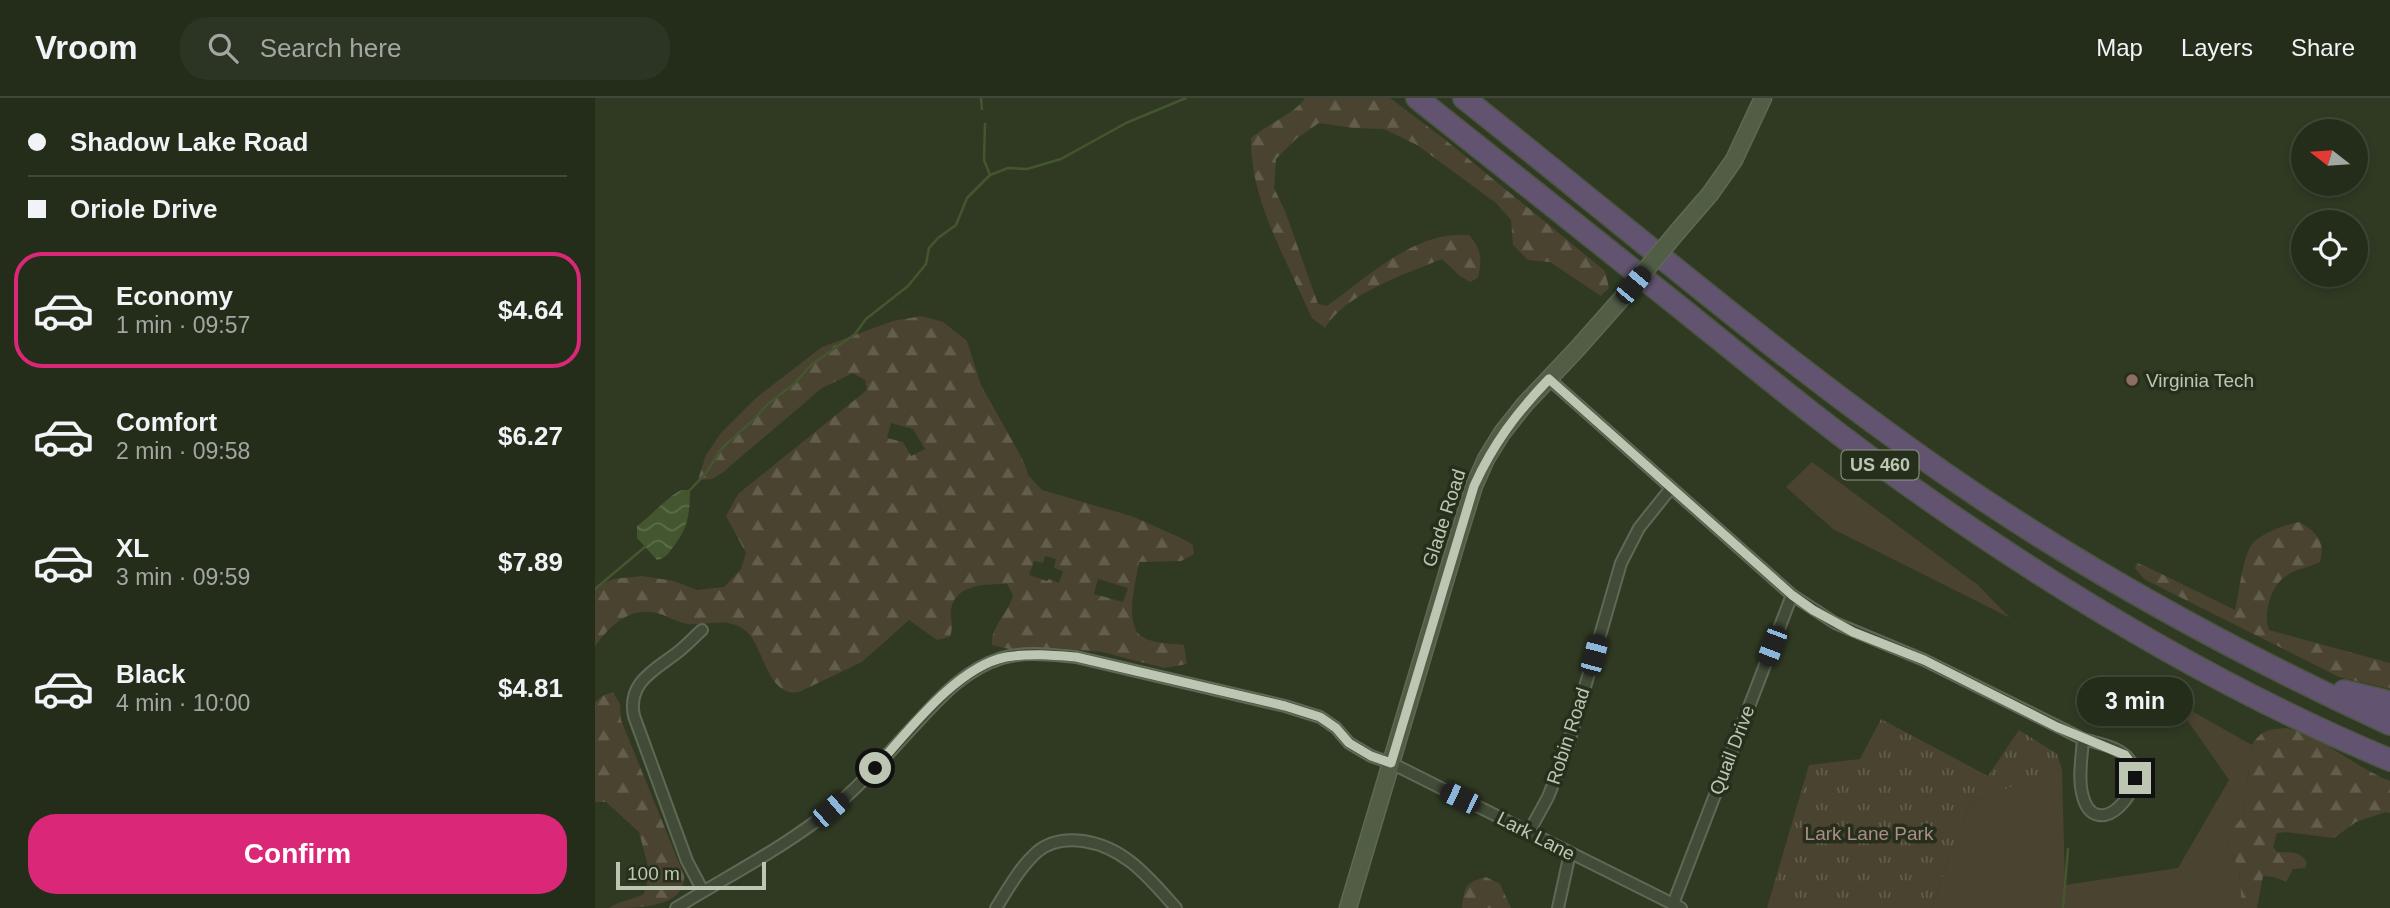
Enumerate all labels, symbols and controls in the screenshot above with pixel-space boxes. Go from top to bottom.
search box [180,17,670,80]
text: Vroom [35,29,138,66]
icon: search [204,29,242,67]
text: Search here [260,33,401,63]
text: Map [2096,34,2143,61]
text: Layers [2181,34,2253,61]
text: Share [2291,34,2355,61]
north arrow [2291,119,2368,196]
map controls [2291,119,2368,287]
text: Shadow Lake Road [70,127,308,157]
text: Oriole Drive [70,194,217,224]
button: locate [2291,210,2368,287]
car [1612,262,1655,308]
icon: car [32,279,95,342]
text: Economy [116,281,233,311]
text: $4.64 [498,295,563,325]
text: 1 min · 09:57 [116,312,250,338]
place label: Virginia Tech [2146,370,2254,391]
marker: Virginia Tech [2124,372,2140,388]
icon: car [32,405,95,468]
text: Comfort [116,407,217,437]
text: $6.27 [498,421,563,451]
text: 2 min · 09:58 [116,438,250,464]
road number: US 460 [1841,450,1919,480]
street label: Glade Road [1418,467,1470,569]
icon: car [32,531,95,594]
text: XL [116,533,149,563]
text: $7.89 [498,547,563,577]
text: 3 min · 09:59 [116,564,250,590]
car [1755,623,1790,669]
car [1579,632,1610,678]
icon: car [32,657,95,720]
text: Black [116,659,185,689]
text: $4.81 [498,673,563,703]
callout: 3 min [2077,676,2193,726]
street label: Robin Road [1543,685,1593,787]
text: 3 min [2105,688,2165,714]
text: 4 min · 10:00 [116,690,250,716]
street label: Quail Drive [1705,702,1759,798]
route start [859,752,891,784]
route end [2119,762,2151,794]
car [1437,779,1484,817]
car [808,788,853,832]
street label: Lark Lane [1494,807,1578,865]
button: Confirm [28,814,567,894]
park label: Lark Lane Park [1805,823,1934,844]
scale bar [616,859,767,891]
text: 100 m [627,863,680,884]

